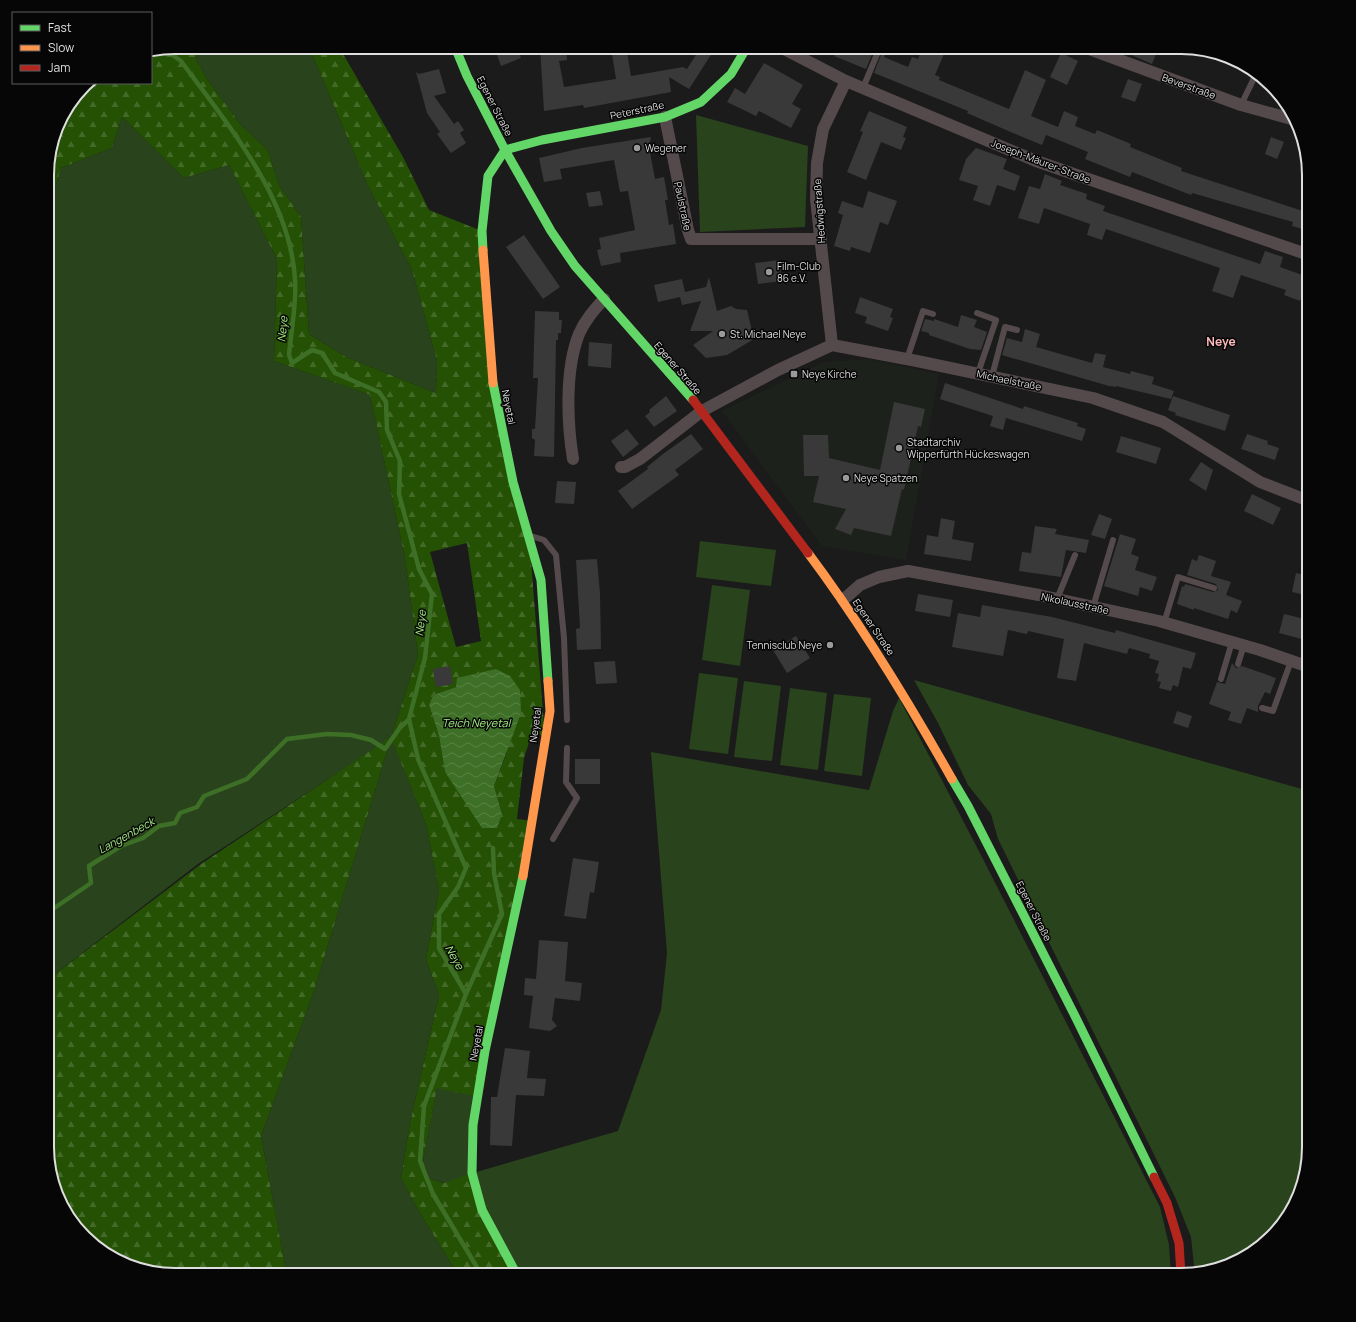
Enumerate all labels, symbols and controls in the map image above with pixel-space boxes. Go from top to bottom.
legend [12,12,152,84]
text: Fast [48,19,72,36]
text: Slow [48,39,74,56]
text: Jam [48,59,70,76]
street label: Beverstraße [1160,70,1218,102]
street label: Egener Straße [474,74,516,139]
street label: Peterstraße [609,97,665,123]
street label: Joseph-Mäurer-Straße [989,136,1093,186]
place label: Wegener [645,141,687,155]
marker: Wegener [632,143,642,153]
street label: Hedwigstraße [810,178,828,244]
street label: Paulstraße [671,180,695,232]
place label: Film-Club 86 e.V. [777,259,821,285]
marker: Film-Club 86 e.V. [764,267,774,277]
water label: Neye [273,315,291,343]
place label: St. Michael Neye [730,327,806,341]
marker: St. Michael Neye [717,329,727,339]
district label: Neye [1206,333,1236,350]
street label: Egener Straße [651,339,705,397]
street label: Michaelstraße [975,366,1043,394]
place label: Neye Kirche [802,367,857,381]
marker: Neye Kirche [789,369,799,379]
street label: Neyetal [499,388,519,426]
place label: Stadtarchiv Wipperfürth Hückeswagen [907,435,1029,461]
marker: Stadtarchiv Wipperfürth Hückeswagen [894,443,904,453]
place label: Neye Spatzen [854,471,918,485]
marker: Neye Spatzen [841,473,851,483]
street label: Nikolausstraße [1040,589,1110,617]
street label: Egener Straße [850,596,898,658]
water label: Neye [411,609,429,637]
place label: Tennisclub Neye [747,638,822,652]
marker: Tennisclub Neye [825,640,835,650]
street label: Neyetal [526,706,544,744]
water label: Teich Neyetal [442,715,512,730]
water label: Langenbeck [95,813,158,857]
street label: Egener Straße [1013,879,1055,944]
water label: Neye [442,942,468,972]
street label: Neyetal [466,1024,486,1062]

